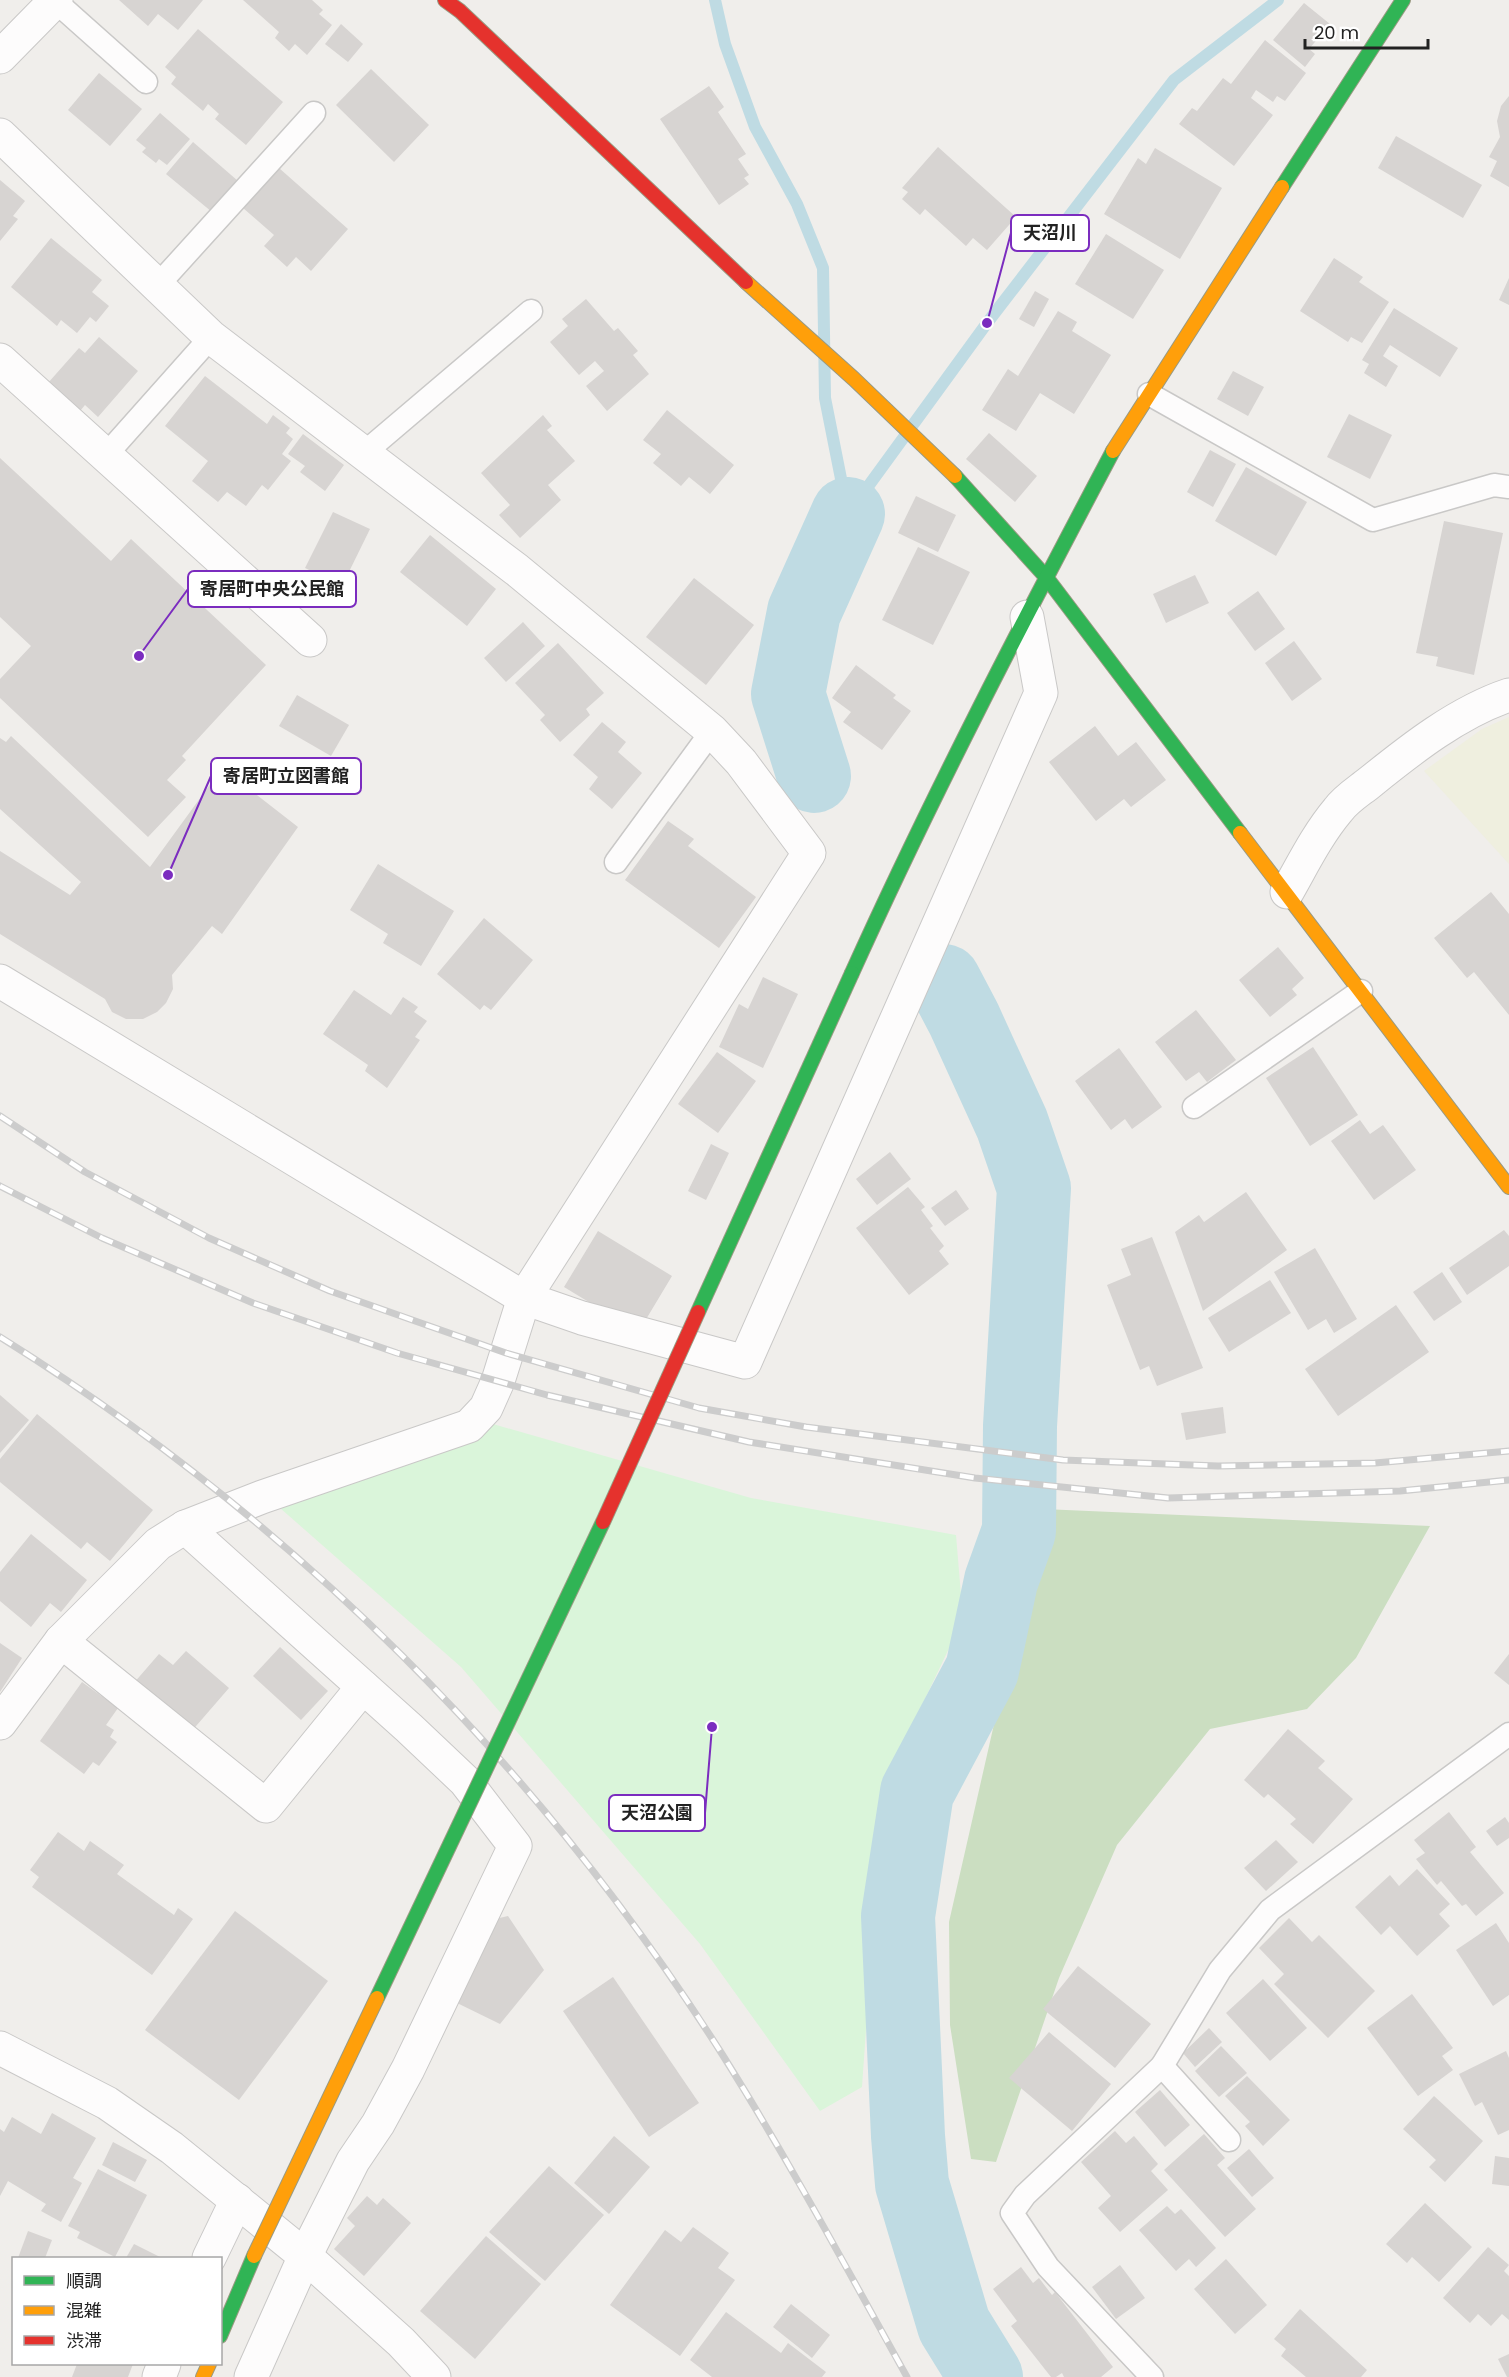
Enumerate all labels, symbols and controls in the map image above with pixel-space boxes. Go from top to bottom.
scale bar [1305,12,1428,50]
text: 20 m [1314,20,1359,45]
callout: 天沼川 [1011,215,1089,251]
text: 天沼川 [1023,220,1077,245]
callout: 寄居町中央公民館 [188,571,356,607]
text: 寄居町中央公民館 [200,576,344,601]
callout: 寄居町立図書館 [211,758,361,794]
text: 寄居町立図書館 [223,763,349,788]
callout: 天沼公園 [609,1795,705,1831]
text: 天沼公園 [621,1800,693,1825]
legend [12,2257,222,2365]
text: 順調 [66,2268,102,2293]
text: 混雑 [66,2298,102,2323]
text: 渋滞 [66,2328,102,2353]

